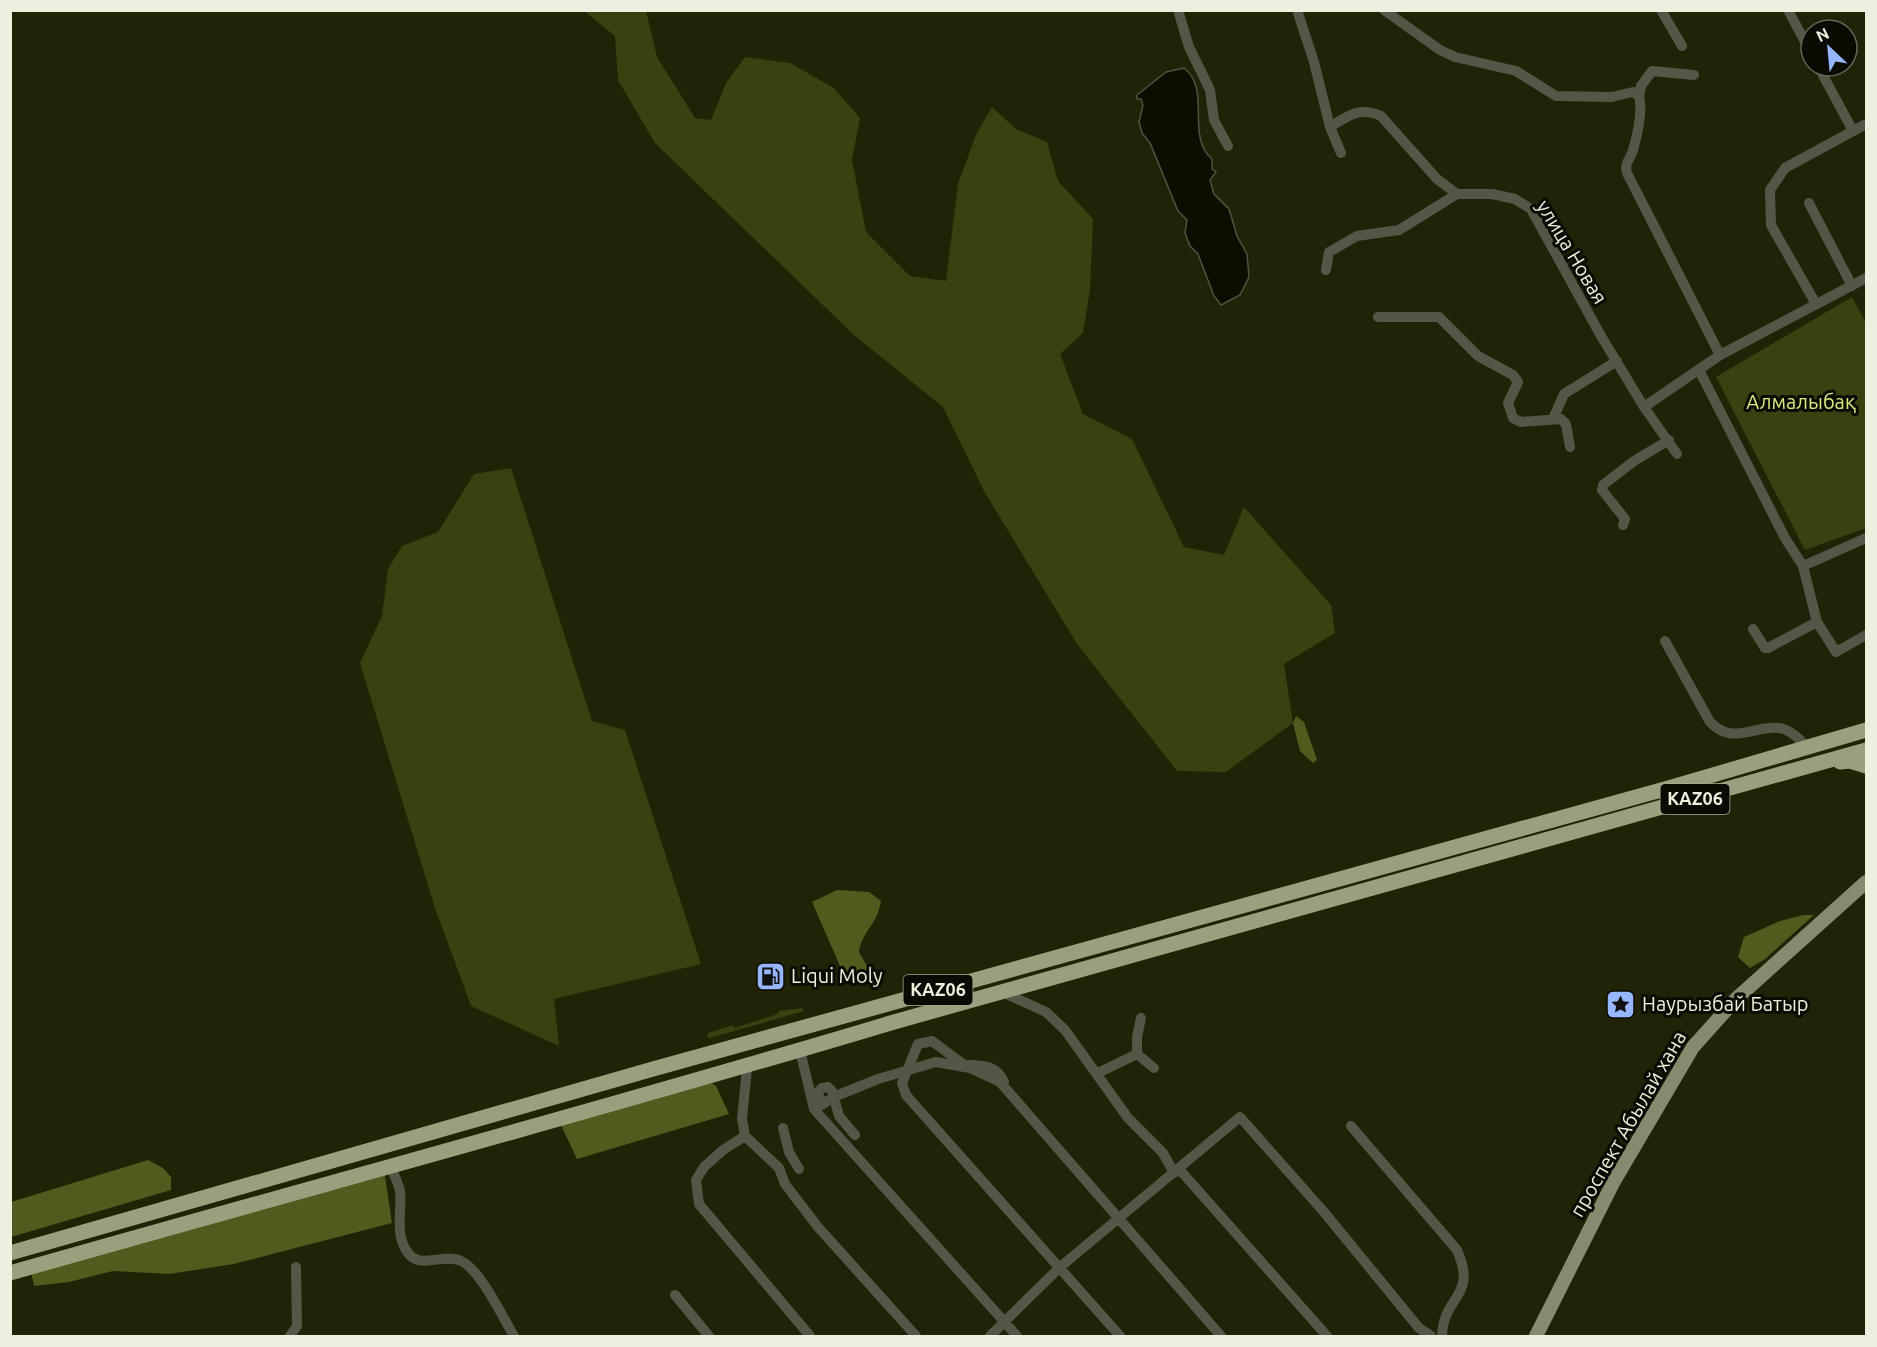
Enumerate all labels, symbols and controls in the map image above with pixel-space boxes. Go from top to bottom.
north arrow [1799,18,1859,78]
text: N [1813,24,1832,45]
street label: улица Новая [1532,196,1612,308]
park label: Алмалыбақ [1746,390,1856,413]
road number: KАZ06 [1660,784,1730,814]
fuel station icon: Liqui Moly [754,960,786,992]
place label: Liqui Moly [791,964,883,987]
road number: KАZ06 [904,975,972,1005]
place icon: Наурызбай Батыр [1605,988,1637,1020]
place label: Наурызбай Батыр [1642,992,1808,1015]
street label: проспект Абылай хана [1565,1027,1690,1221]

